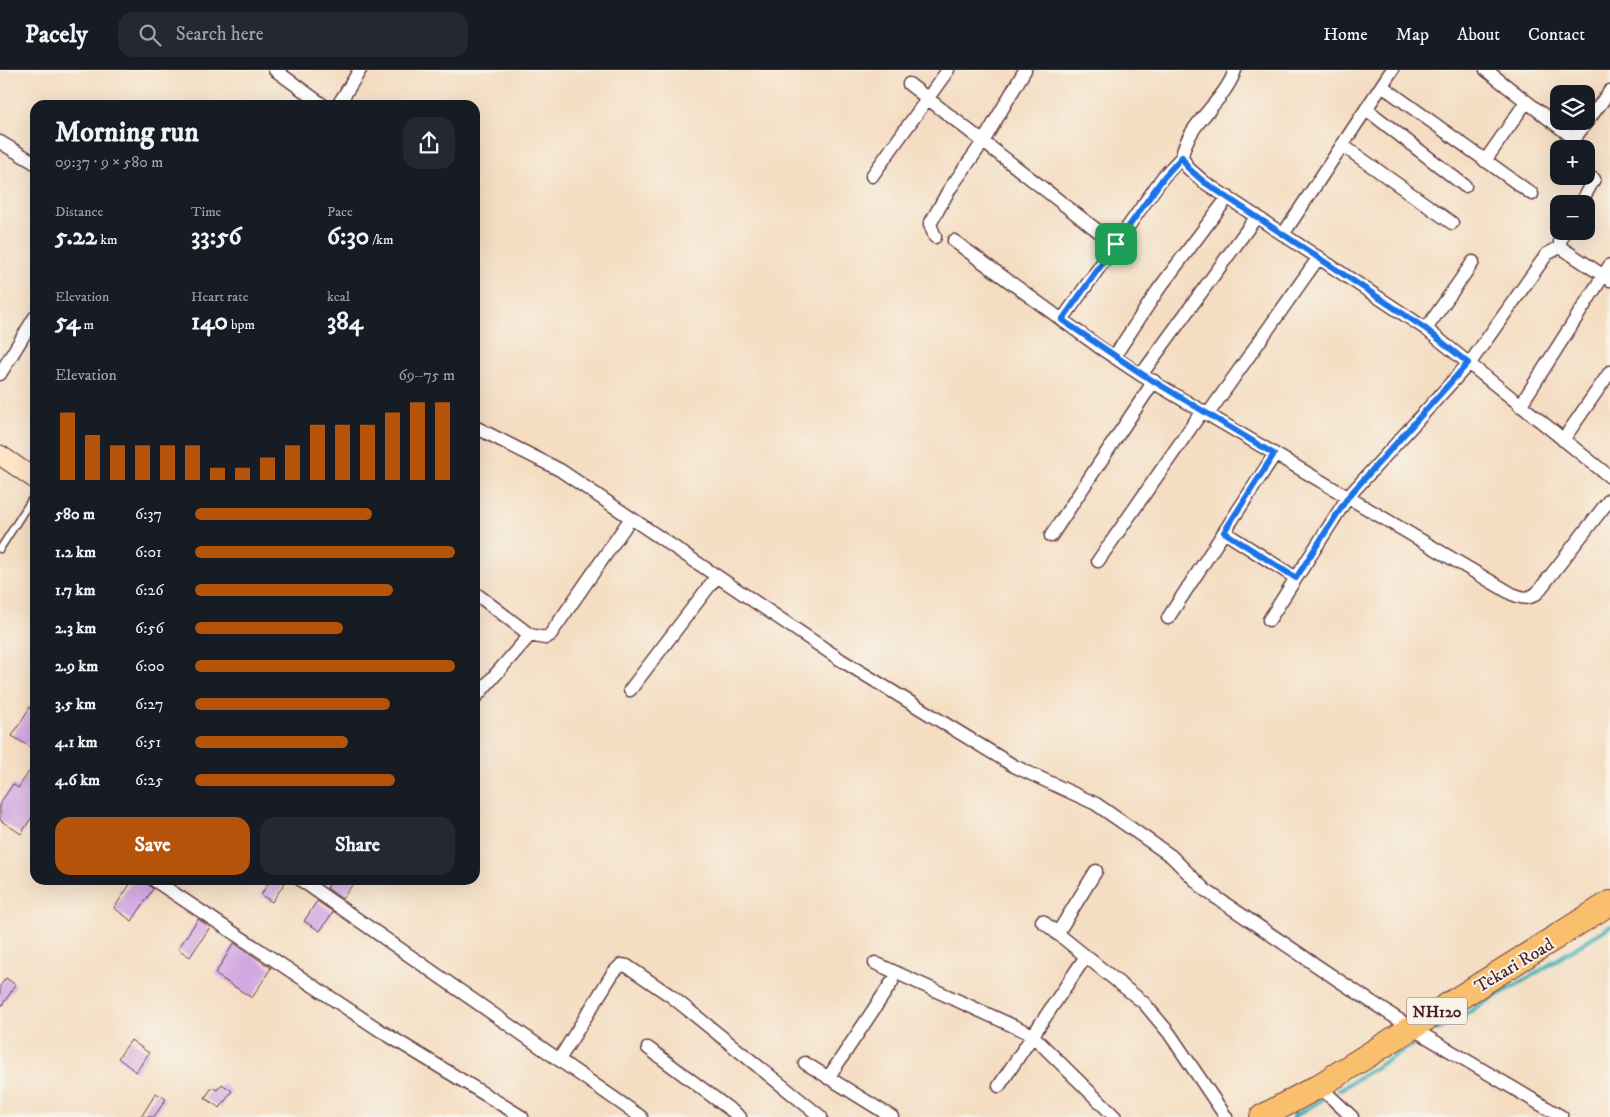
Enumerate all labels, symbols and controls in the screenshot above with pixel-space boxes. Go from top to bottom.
search box [118,12,468,57]
text: Pacely [25,20,88,50]
icon: search [136,21,164,49]
text: Search here [176,23,264,46]
text: Home [1323,24,1368,46]
text: Map [1396,24,1429,46]
text: About [1457,24,1500,46]
text: Contact [1528,24,1585,46]
map controls [1550,85,1595,240]
button: layers [1550,85,1595,130]
text: Morning run [55,115,199,150]
button: share [403,117,455,169]
button: + [1550,140,1595,185]
text: 09:37 · 9 × 580 m [55,152,163,172]
button: − [1550,195,1595,240]
text: Distance [55,203,103,221]
text: Time [191,203,221,221]
text: Pace [327,203,353,221]
text: 5.22 [55,221,97,252]
text: 33:56 [191,221,242,252]
text: 6:30 [327,221,369,252]
pin [1095,223,1137,265]
icon: arrive [1102,230,1130,258]
text: km [97,231,118,249]
text: /km [369,231,394,249]
text: Elevation [55,288,109,306]
text: Heart rate [191,288,248,306]
text: kcal [327,288,350,306]
text: 54 [55,306,81,337]
text: 140 [191,306,228,337]
text: 384 [327,306,363,337]
text: m [81,316,94,334]
text: bpm [228,316,255,334]
text: Elevation [55,365,117,385]
text: 69–75 m [398,365,455,385]
text: 580 m [55,504,95,524]
text: 6:37 [135,504,162,524]
text: 1.2 km [55,542,96,562]
text: 6:01 [135,542,162,562]
text: 1.7 km [55,580,96,600]
text: 6:26 [135,580,164,600]
text: 2.3 km [55,618,96,638]
text: 6:56 [135,618,164,638]
text: 2.9 km [55,656,98,676]
text: 6:00 [135,656,165,676]
text: 3.5 km [55,694,96,714]
text: 6:27 [135,694,163,714]
text: 4.1 km [55,732,98,752]
text: 6:51 [135,732,161,752]
text: 4.6 km [55,770,100,790]
text: 6:25 [135,770,163,790]
button: Save [55,817,250,875]
button: Share [260,817,455,875]
street label: Tekari Road [1471,934,1558,998]
road number: NH120 [1407,998,1467,1024]

